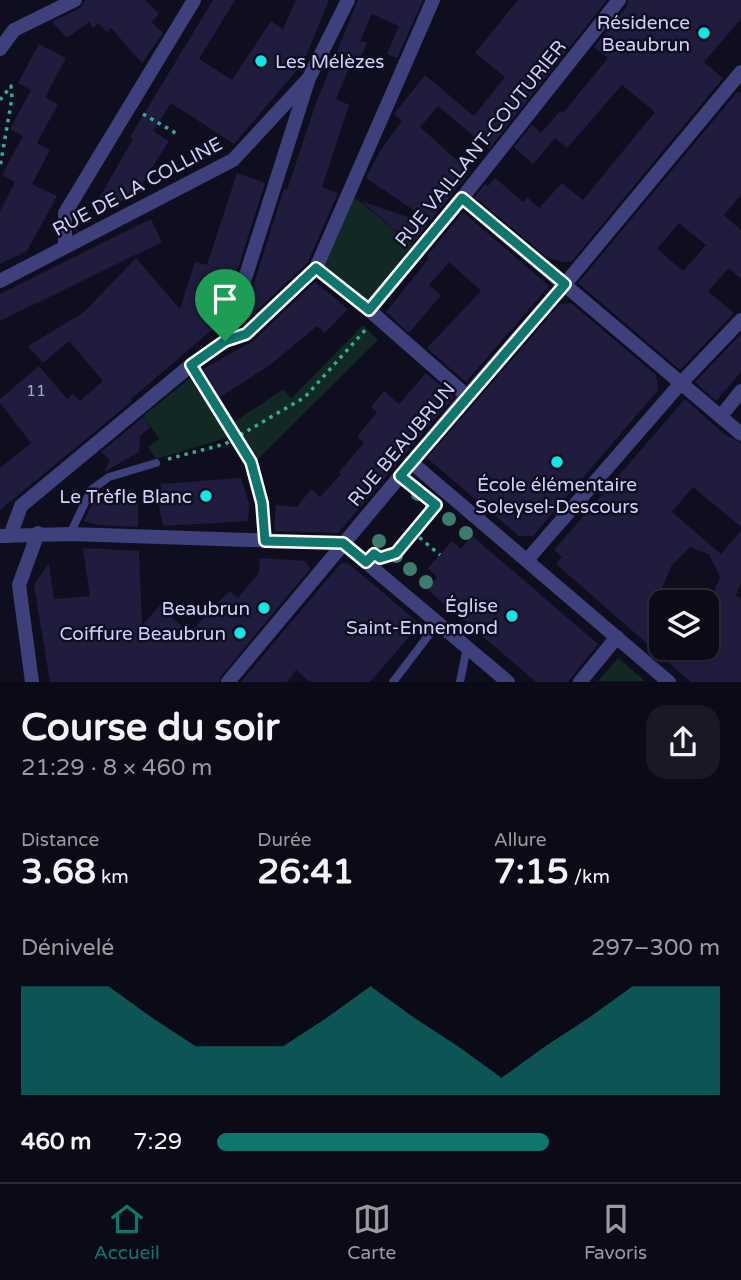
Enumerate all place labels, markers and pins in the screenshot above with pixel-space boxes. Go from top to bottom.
place label: Résidence Beaubrun [597,12,690,56]
marker: Résidence Beaubrun [696,25,712,41]
place label: Les Mélèzes [275,51,384,73]
marker: Les Mélèzes [253,53,269,69]
pin [195,269,255,341]
marker: École élémentaire Soleysel-Descours [549,454,565,470]
place label: École élémentaire Soleysel-Descours [475,474,639,518]
place label: Le Trèfle Blanc [59,486,192,508]
marker: Le Trèfle Blanc [198,488,214,504]
place label: Église Saint-Ennemond [346,595,498,639]
place label: Beaubrun [162,598,250,620]
marker: Beaubrun [256,600,272,616]
marker: Église Saint-Ennemond [504,608,520,624]
place label: Coiffure Beaubrun [59,623,226,645]
marker: Coiffure Beaubrun [232,625,248,641]

